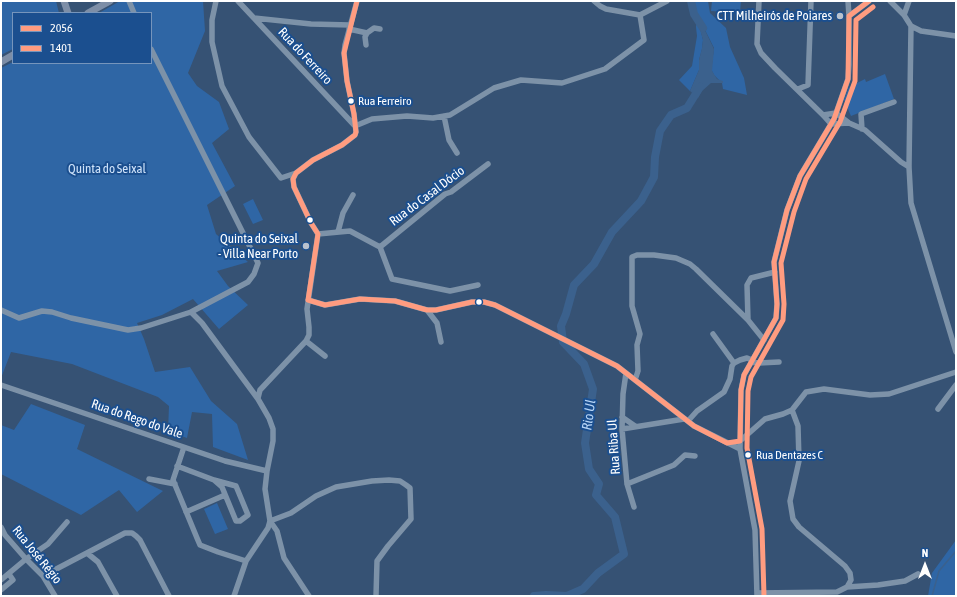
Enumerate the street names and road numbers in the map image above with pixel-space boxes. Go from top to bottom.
street label: Rua do Ferreiro [275,24,335,88]
street label: Rua do Casal Dócio [386,163,468,229]
street label: Rua do Rego do Vale [89,396,185,442]
street label: Rua Riba Ul [604,419,624,475]
street label: Rua José Régio [9,523,65,587]

